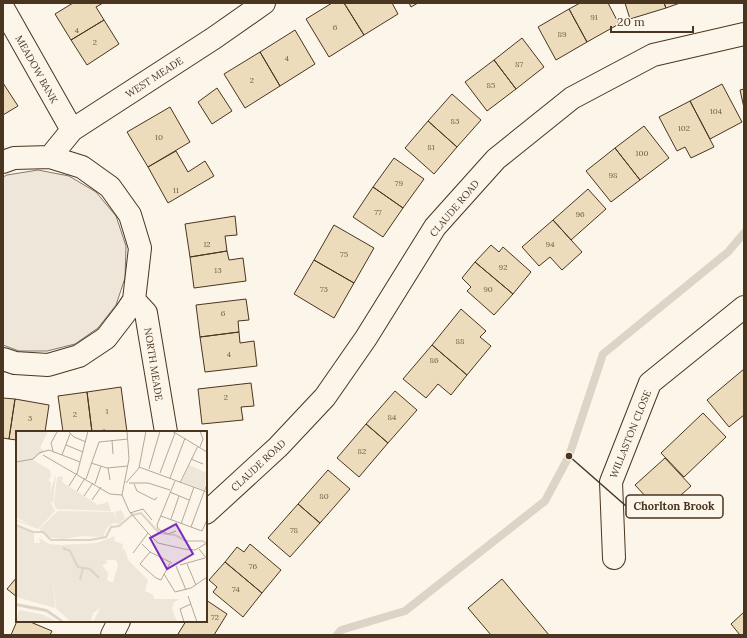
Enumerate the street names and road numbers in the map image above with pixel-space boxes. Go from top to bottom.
street label: MEADOW BANK [12,33,61,106]
street label: WEST MEADE [123,54,186,101]
street label: CLAUDE ROAD [427,177,482,240]
street label: NORTH MEADE [141,327,166,402]
street label: WILLASTON CLOSE [607,388,654,480]
street label: CLAUDE ROAD [228,437,289,494]

